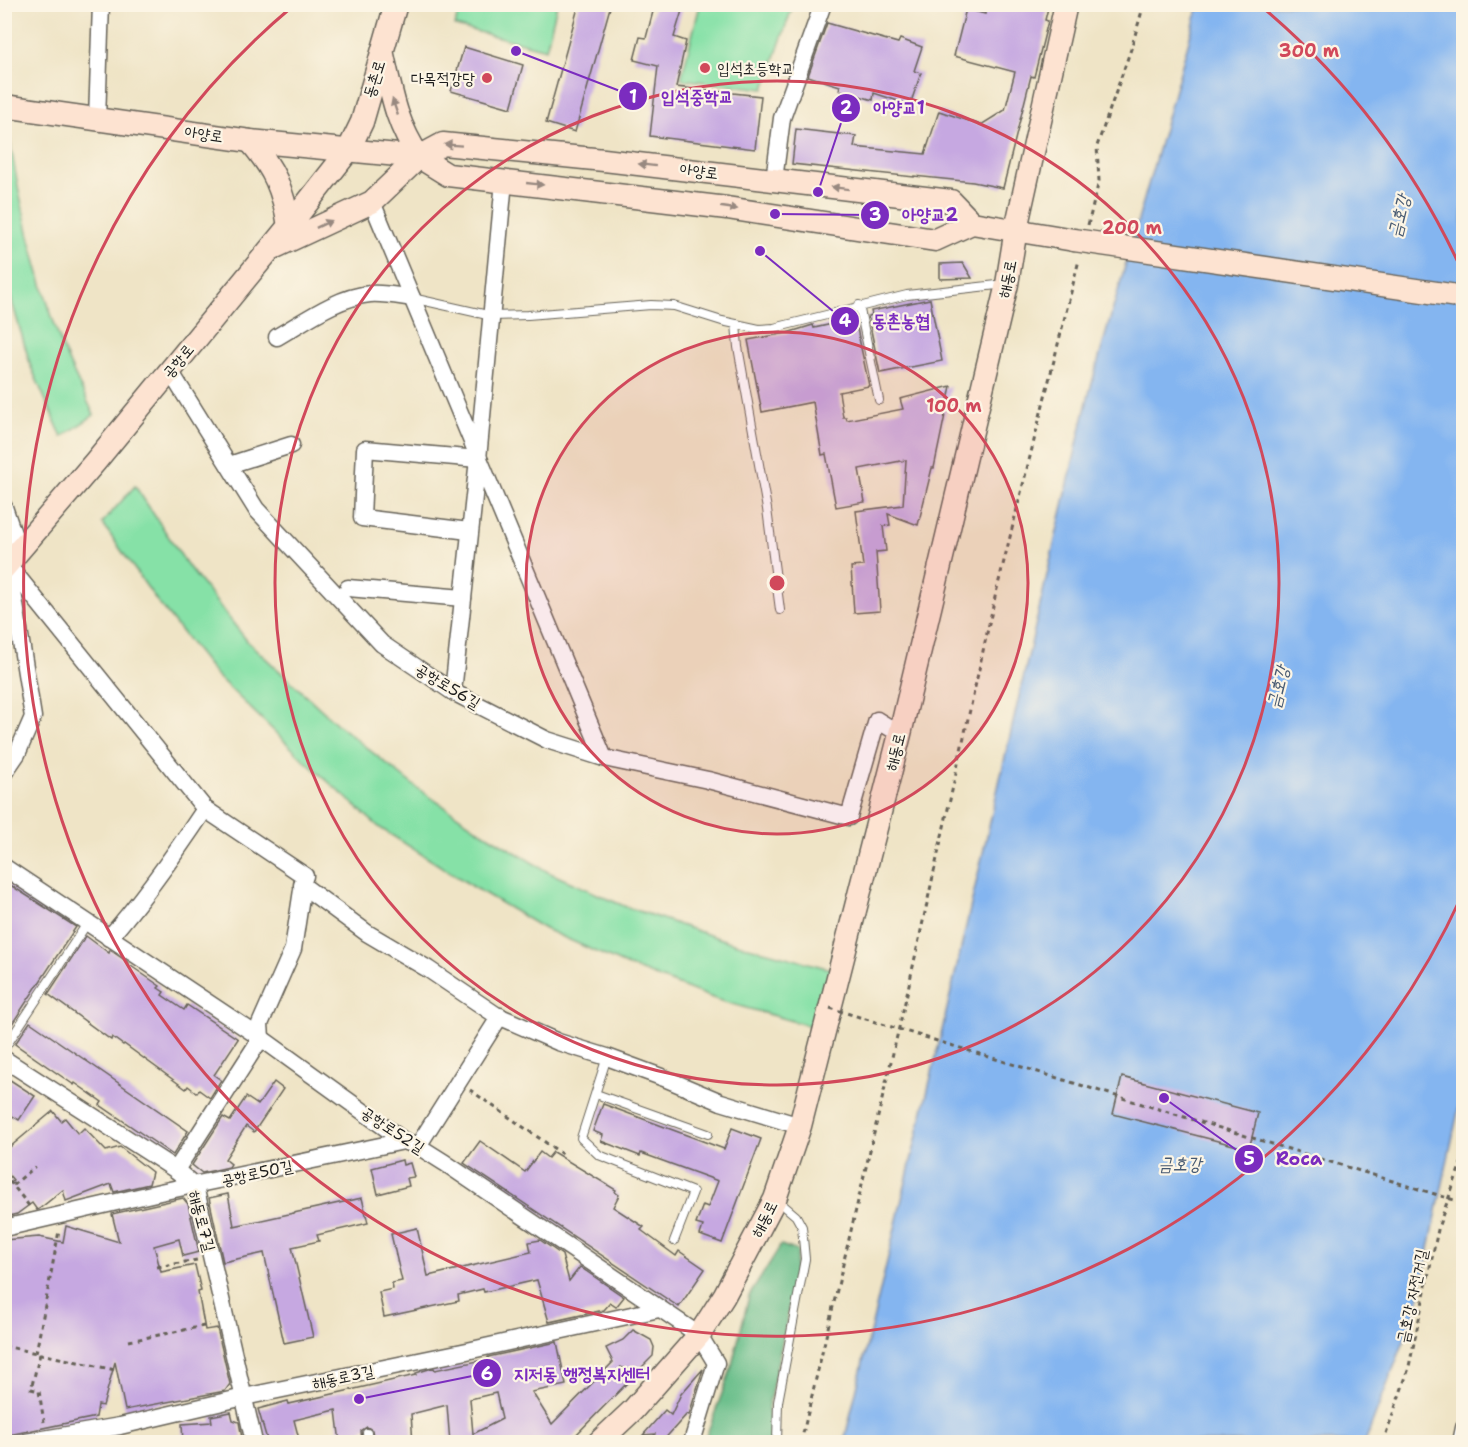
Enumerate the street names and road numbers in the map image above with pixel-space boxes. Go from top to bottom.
street label: 동촌로 [358,57,390,101]
street label: 아양로 [183,121,225,147]
street label: 아양로 [679,158,719,184]
street label: 해동로 [993,258,1021,300]
street label: 공항로 [158,339,198,383]
street label: 공항로56길 [412,658,484,714]
street label: 해동로 [880,731,910,773]
street label: 공항로52길 [357,1102,429,1158]
street label: 공항로50길 [219,1155,295,1191]
street label: 해동로7길 [184,1188,220,1254]
street label: 해동로 [746,1197,782,1241]
street label: 금호강 자전거길 [1392,1247,1432,1345]
street label: 해동로3길 [310,1360,376,1394]

